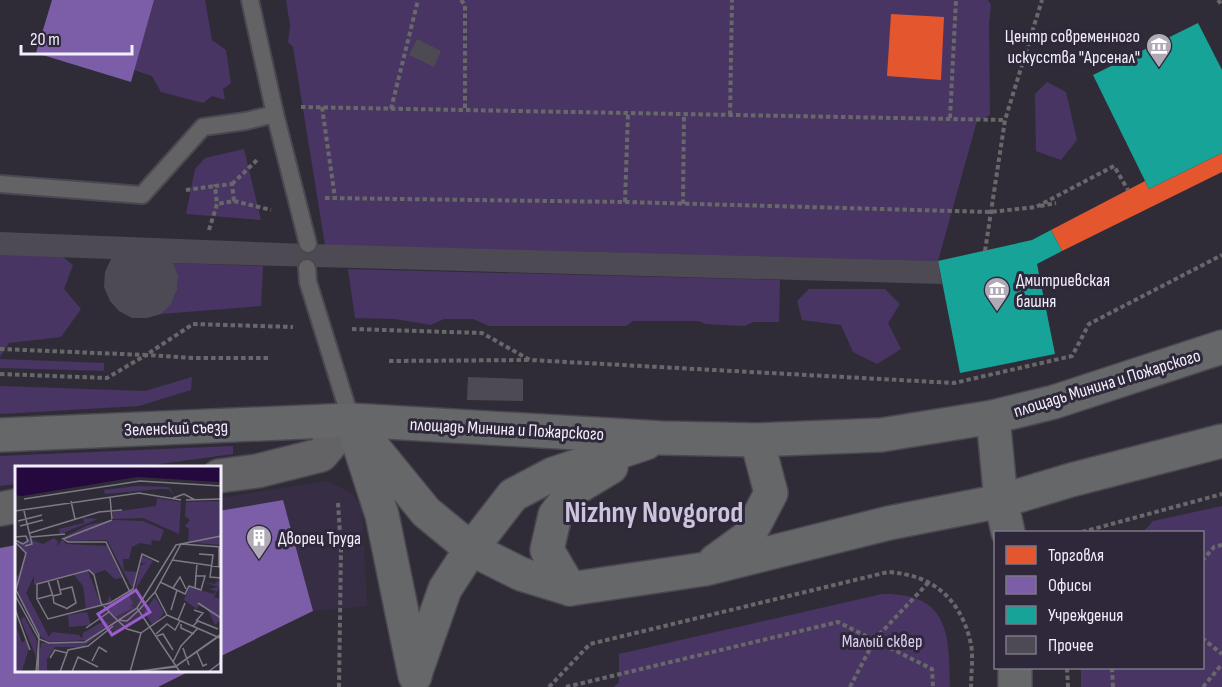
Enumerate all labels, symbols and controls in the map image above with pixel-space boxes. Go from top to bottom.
scale bar [21,18,132,56]
place label: Центр современного искусства "Арсенал" [1005,26,1140,68]
text: 20 m [30,29,60,50]
museum icon: Центр современного искусства "Арсенал" [1144,31,1174,69]
place label: Дмитриевская башня [1016,270,1110,312]
museum icon: Дмитриевская башня [982,275,1012,313]
street label: площадь Минина и Пожарского [1011,345,1203,422]
street label: площадь Минина и Пожарского [409,414,605,445]
street label: Зеленский съезд [124,416,228,441]
inset map [15,466,220,672]
district label: Nizhny Novgorod [565,495,743,531]
building icon: Дворец Труда [244,523,274,561]
place label: Дворец Труда [278,528,361,549]
legend [994,531,1204,669]
text: Торговля [1048,545,1104,566]
text: Офисы [1048,575,1092,596]
text: Учреждения [1048,605,1123,626]
park label: Малый сквер [842,631,922,652]
text: Прочее [1048,635,1094,656]

